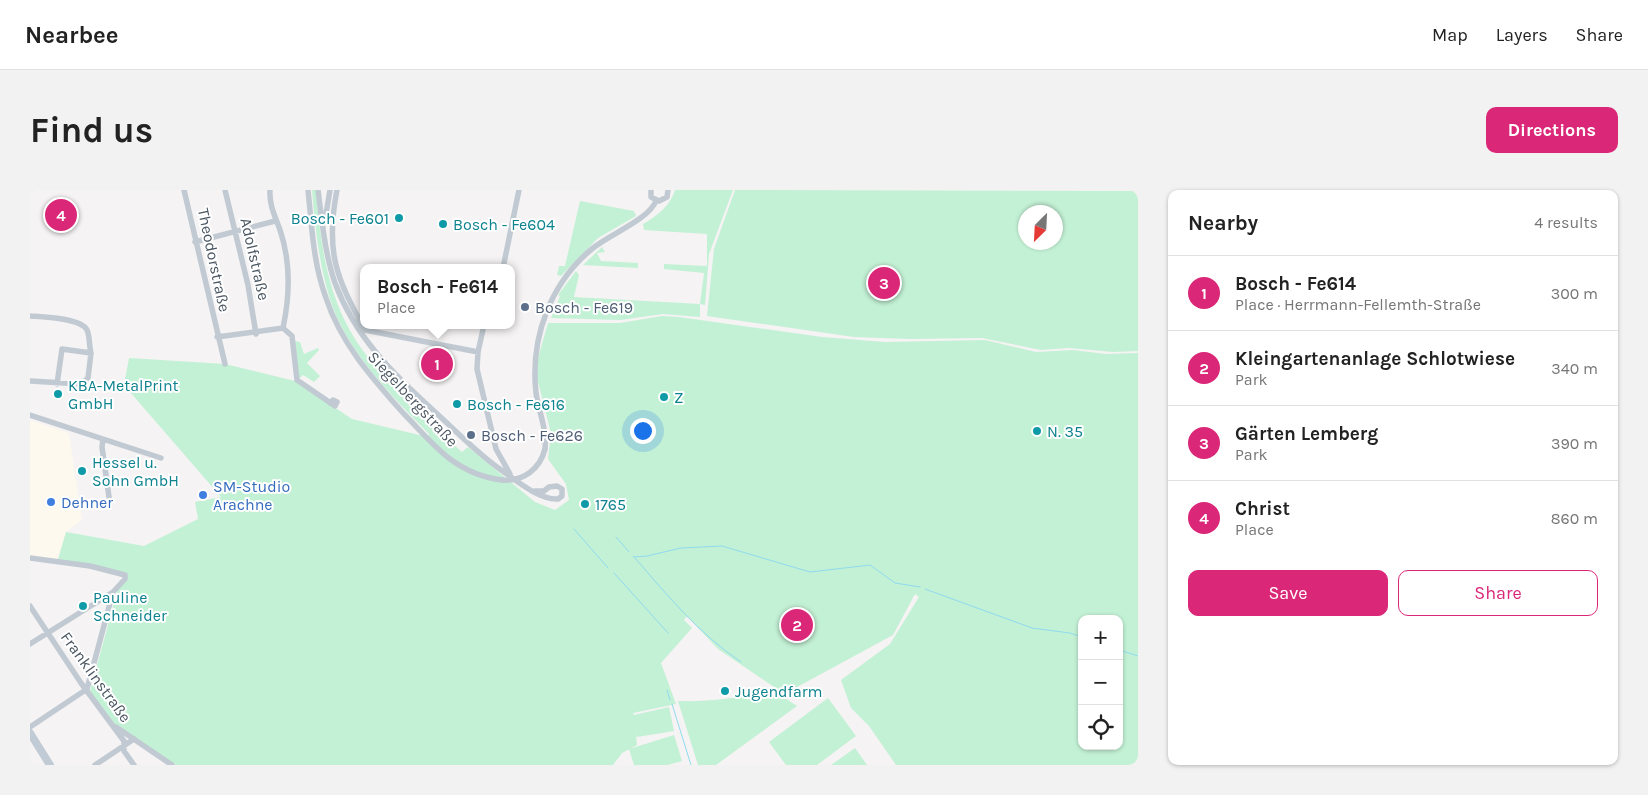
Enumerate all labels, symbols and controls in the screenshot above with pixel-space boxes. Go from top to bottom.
text: Nearbee [25,21,119,49]
text: Map [1432,24,1468,46]
text: Layers [1496,24,1548,46]
text: Share [1576,24,1623,46]
button: Directions [1486,107,1618,153]
text: Find us [30,110,153,151]
pin: 4 [45,196,77,234]
north arrow [1018,205,1063,250]
street label: Theodorstraße [194,206,234,314]
place label: Bosch - Fe601 [291,209,389,228]
text: Nearby [1188,211,1258,235]
marker: Bosch - Fe601 [393,212,405,224]
text: 4 results [1534,213,1598,232]
place label: Bosch - Fe604 [453,215,555,234]
street label: Adolfstraße [236,216,274,302]
marker: Bosch - Fe604 [437,218,449,230]
popup [360,264,515,329]
pin: 3 [868,264,900,302]
text: Bosch - Fe614 [1235,273,1356,295]
text: Bosch - Fe614 [377,276,498,298]
text: 1 [1201,284,1207,303]
text: 300 m [1551,284,1598,303]
text: Place · Herrmann-Fellemth-Straße [1235,295,1481,314]
text: Place [377,298,416,317]
place label: Bosch - Fe619 [535,298,633,317]
marker: Bosch - Fe619 [519,301,531,313]
pin: 1 [421,345,453,383]
street label: Siegelbergstraße [364,347,462,451]
text: Kleingartenanlage Schlotwiese [1235,348,1515,370]
text: 2 [1199,359,1209,378]
text: 340 m [1551,359,1598,378]
text: Park [1235,370,1267,389]
place label: KBA-MetalPrint GmbH [68,376,179,413]
marker: KBA-MetalPrint GmbH [52,388,64,400]
place label: Z [674,388,683,407]
marker: Z [658,391,670,403]
place label: Bosch - Fe616 [467,395,565,414]
marker: Bosch - Fe616 [451,398,463,410]
your location [630,418,656,444]
place label: N. 35 [1047,422,1083,441]
text: Gärten Lemberg [1235,423,1378,445]
marker: N. 35 [1031,425,1043,437]
place label: Bosch - Fe626 [481,426,583,445]
marker: Bosch - Fe626 [465,429,477,441]
text: 3 [1199,434,1209,453]
text: 390 m [1551,434,1598,453]
text: Park [1235,445,1267,464]
place label: Hessel u. Sohn GmbH [92,453,179,490]
marker: Hessel u. Sohn GmbH [76,465,88,477]
place label: SM-Studio Arachne [213,477,290,514]
marker: SM-Studio Arachne [197,489,209,501]
place label: Dehner [61,493,113,512]
place label: 1765 [595,495,626,514]
marker: Dehner [45,496,57,508]
marker: 1765 [579,498,591,510]
text: Christ [1235,498,1290,520]
text: 4 [1199,509,1209,528]
text: 860 m [1551,509,1598,528]
text: Place [1235,520,1274,539]
button: Save [1188,570,1388,616]
button: Share [1398,570,1598,616]
place label: Pauline Schneider [93,588,167,625]
marker: Pauline Schneider [77,600,89,612]
pin: 2 [781,606,813,644]
map controls [1078,615,1123,750]
button: + [1078,615,1123,660]
street label: Franklinstraße [57,628,135,726]
button: − [1078,660,1123,705]
place label: Jugendfarm [735,682,823,701]
marker: Jugendfarm [719,685,731,697]
button: locate [1078,705,1123,750]

